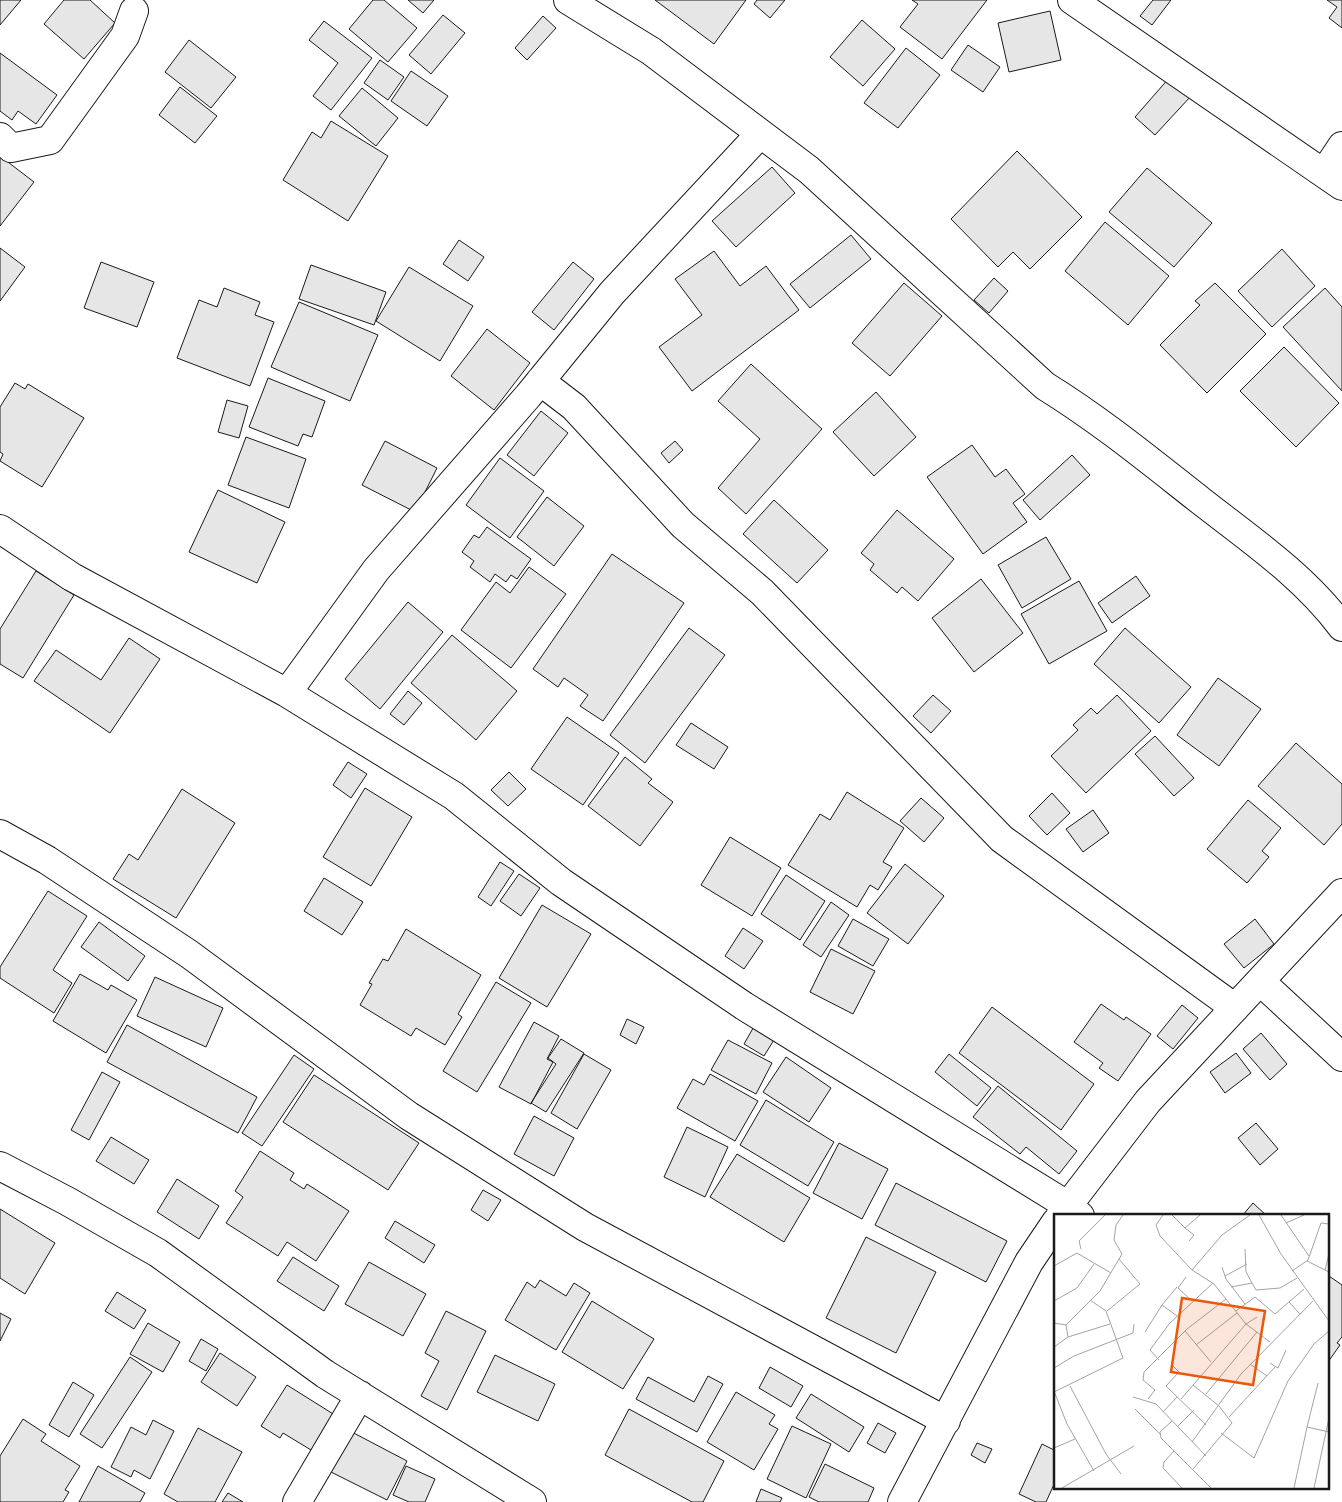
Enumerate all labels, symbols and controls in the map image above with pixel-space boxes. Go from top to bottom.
inset map [1054,1214,1330,1490]

